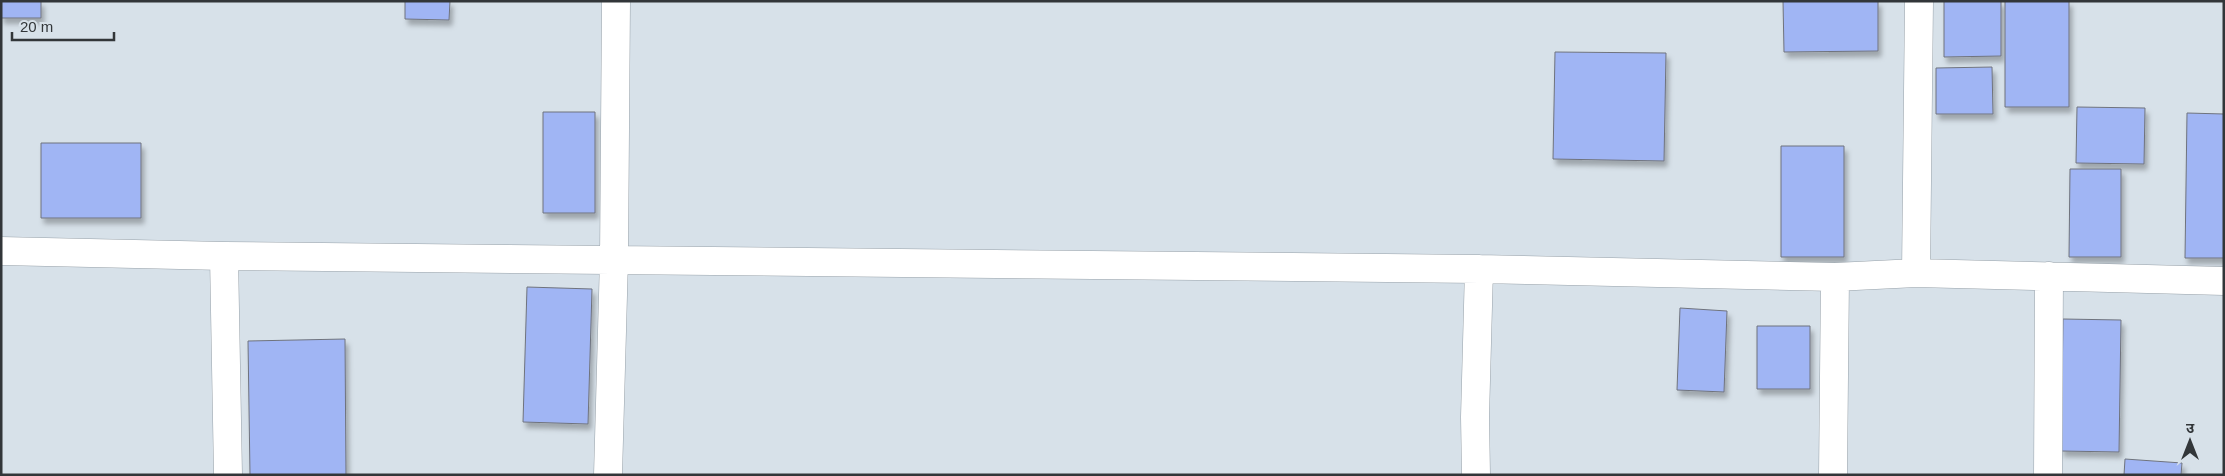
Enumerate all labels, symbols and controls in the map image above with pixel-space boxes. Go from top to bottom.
scale bar [12,10,115,42]
text: 20 m [20,18,53,35]
north arrow [2165,416,2215,466]
text: उ [2186,420,2195,436]

